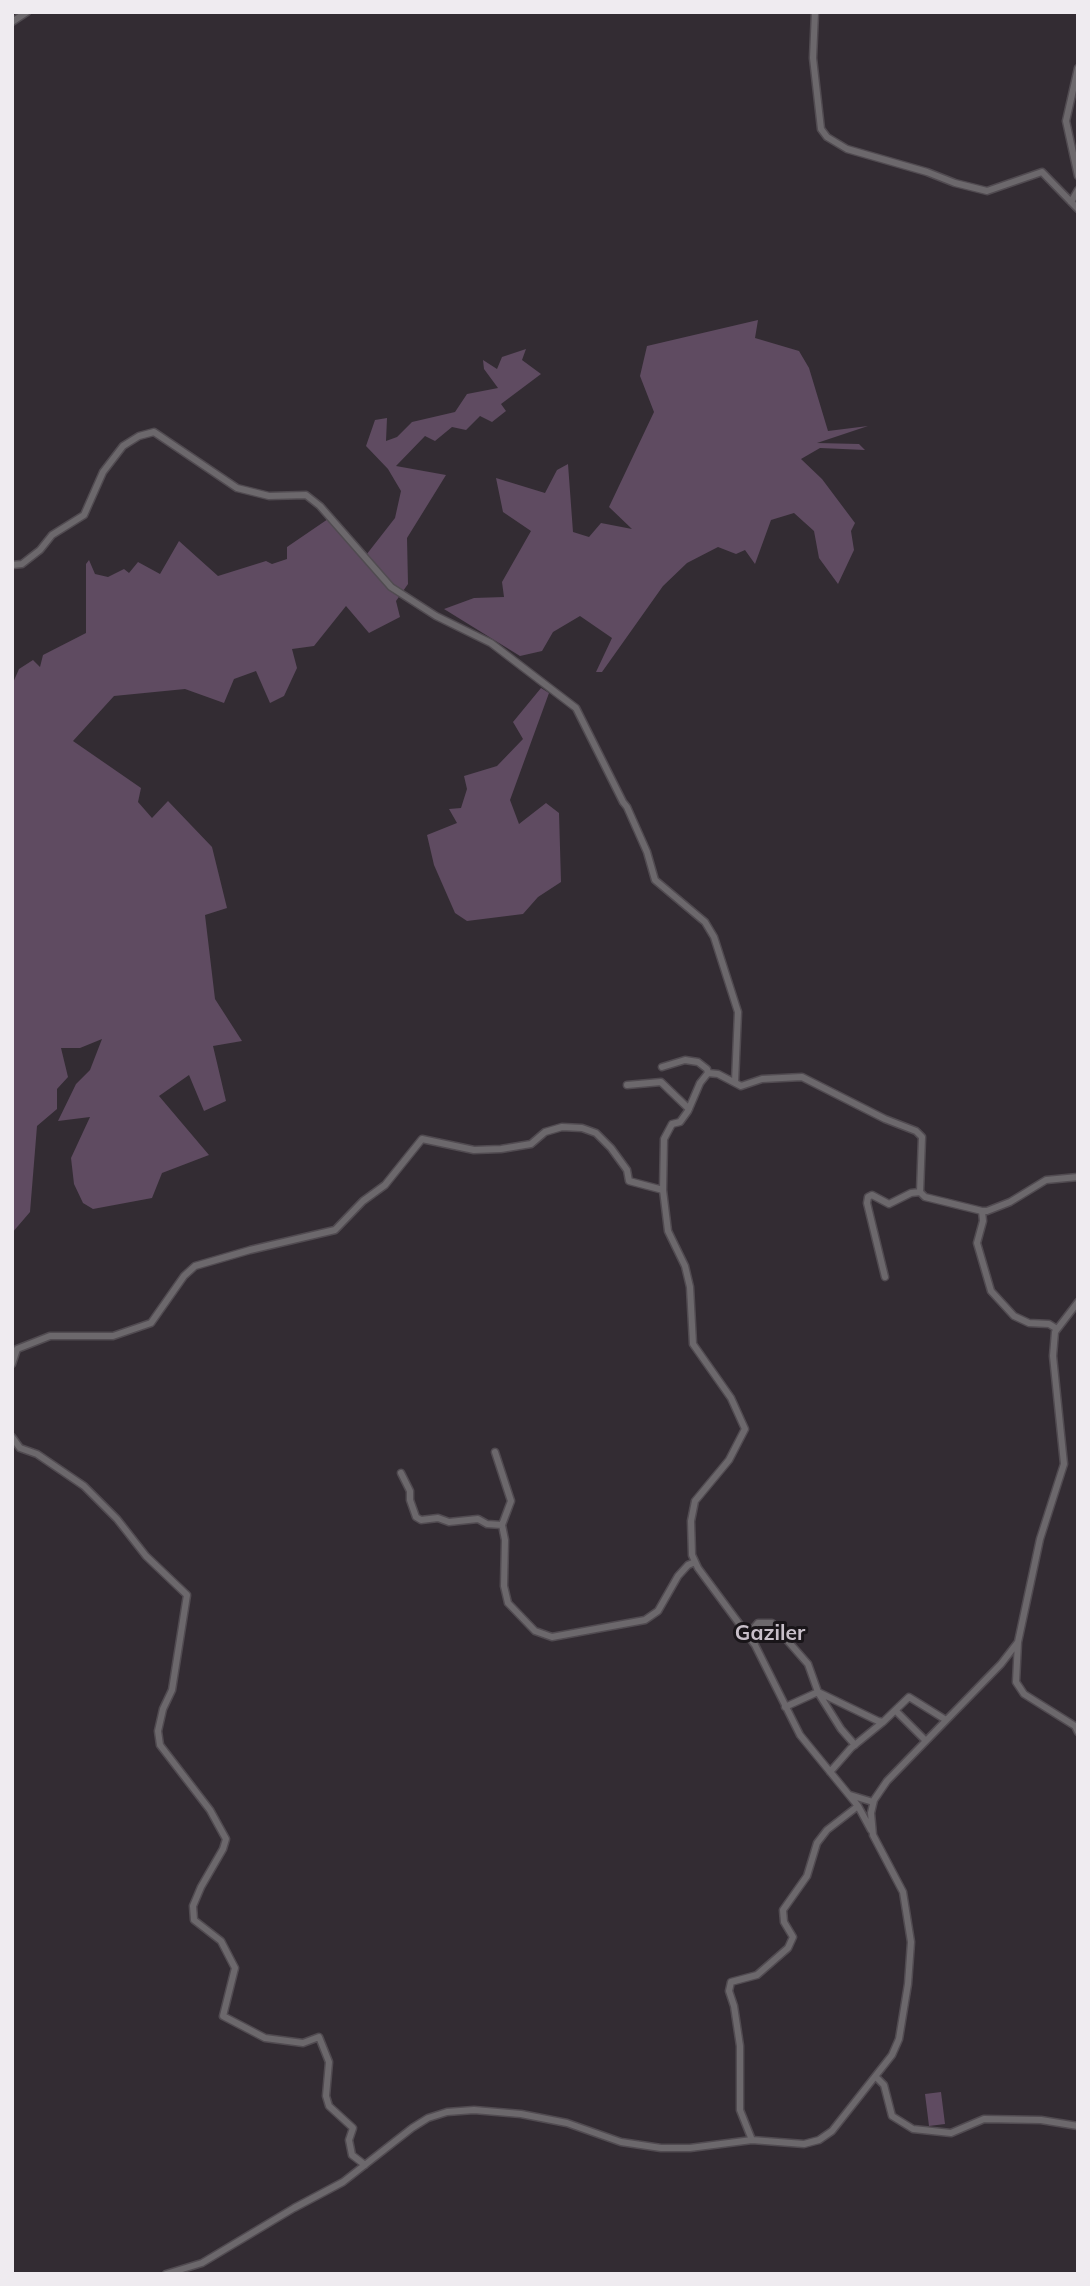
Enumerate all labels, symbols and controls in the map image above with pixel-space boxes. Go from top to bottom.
district label: Gaziler [735,1621,805,1647]

